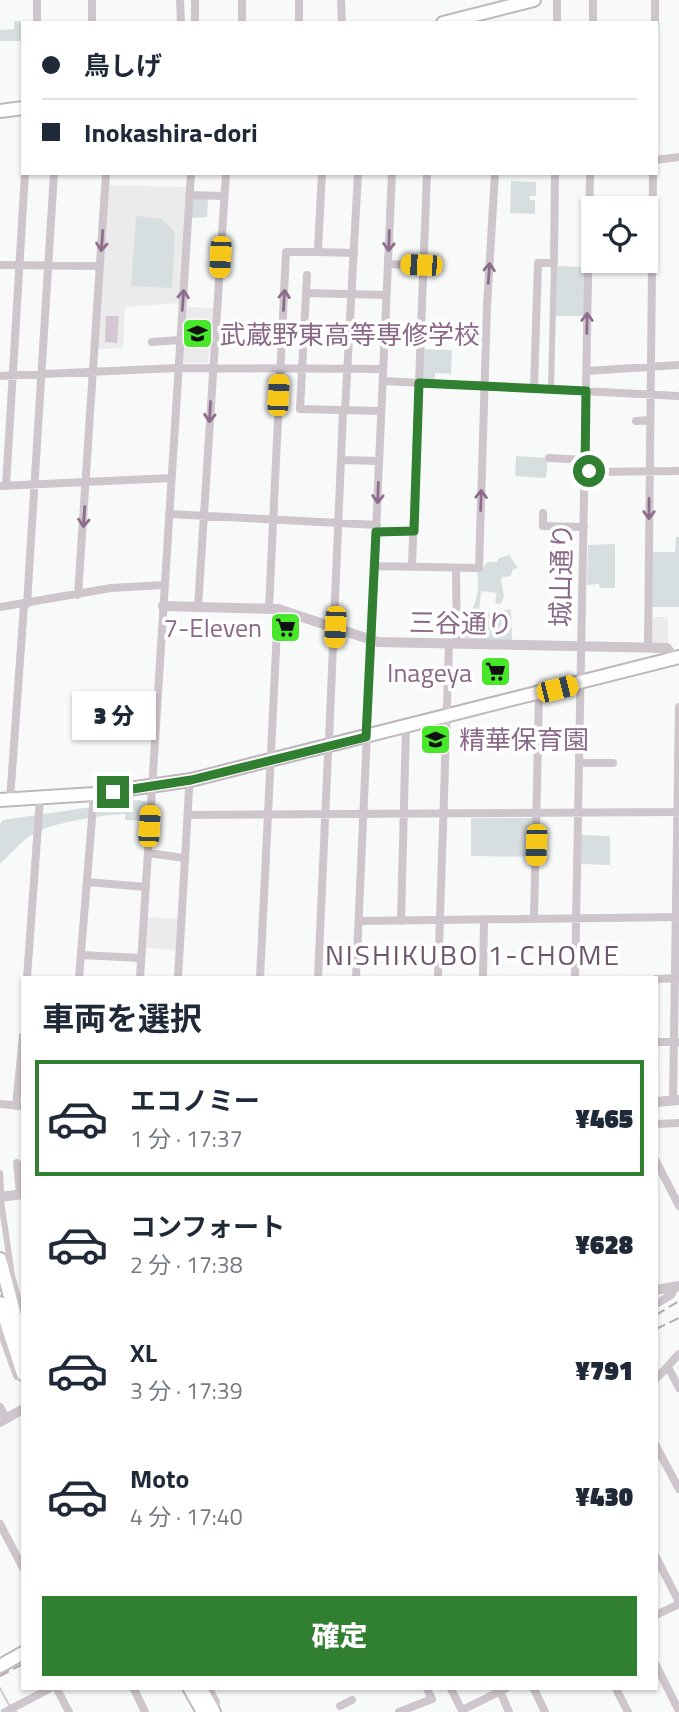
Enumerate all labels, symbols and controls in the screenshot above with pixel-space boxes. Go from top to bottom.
text: 鳥しげ [84,46,162,85]
text: Inokashira-dori [84,113,258,152]
map controls [581,196,658,273]
button: locate [581,196,658,273]
one-way arrow [95,230,108,252]
one-way arrow [382,230,395,253]
car [209,235,232,279]
car [400,254,443,276]
one-way arrow [482,261,495,284]
one-way arrow [176,289,189,312]
one-way arrow [277,289,290,312]
one-way arrow [581,312,594,335]
place label: 武蔵野東高等専修学校 [220,315,480,354]
school or university icon: 武蔵野東高等専修学校 [180,317,214,351]
car [267,373,290,417]
one-way arrow [203,401,216,424]
route start [573,455,605,487]
one-way arrow [371,481,384,504]
one-way arrow [475,489,488,512]
one-way arrow [642,497,656,520]
one-way arrow [77,505,90,528]
street label: 城山通り [541,523,581,627]
street label: 三谷通り [409,603,513,643]
car [324,605,347,649]
place label: 7-Eleven [163,608,262,647]
supermarket icon: 7-Eleven [268,610,302,644]
place label: Inageya [387,653,472,692]
supermarket icon: Inageya [478,655,512,689]
car [535,674,580,704]
callout: 3 分 [71,690,155,740]
text: 3 分 [94,698,134,733]
place label: 精華保育園 [459,720,589,759]
school or university icon: 精華保育園 [419,722,453,756]
route end [97,776,129,808]
car [138,804,161,848]
car [525,824,548,866]
district label: NISHIKUBO 1-CHOME [325,933,621,976]
text: 車両を選択 [42,994,202,1042]
text: エコノミー [130,1081,260,1120]
icon: car [46,1087,109,1150]
text: ¥465 [575,1099,633,1138]
text: 1 分 · 17:37 [130,1121,243,1156]
text: コンフォート [130,1207,285,1246]
icon: car [46,1213,109,1276]
text: ¥628 [575,1225,633,1264]
text: 2 分 · 17:38 [130,1247,243,1282]
text: XL [130,1333,157,1372]
icon: car [46,1339,109,1402]
text: ¥791 [575,1351,633,1390]
text: 3 分 · 17:39 [130,1373,243,1408]
text: Moto [130,1459,189,1498]
icon: car [46,1465,109,1528]
text: ¥430 [575,1477,633,1516]
text: 4 分 · 17:40 [130,1499,243,1534]
button: 確定 [42,1596,637,1676]

